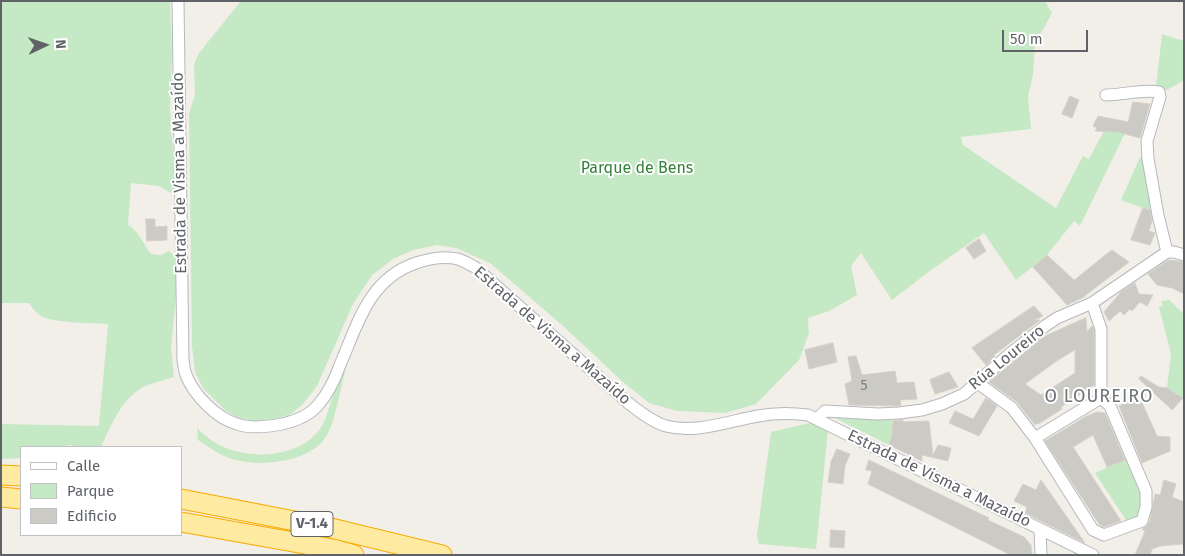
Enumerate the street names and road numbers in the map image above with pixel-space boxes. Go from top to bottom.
street label: Estrada de Visma a Mazaído [169,72,191,274]
street label: Estrada de Visma a Mazaído [470,263,634,409]
street label: Rúa Loureiro [965,322,1049,394]
street label: Estrada de Visma a Mazaído [844,426,1034,532]
road number: V-1.4 [291,512,333,536]

